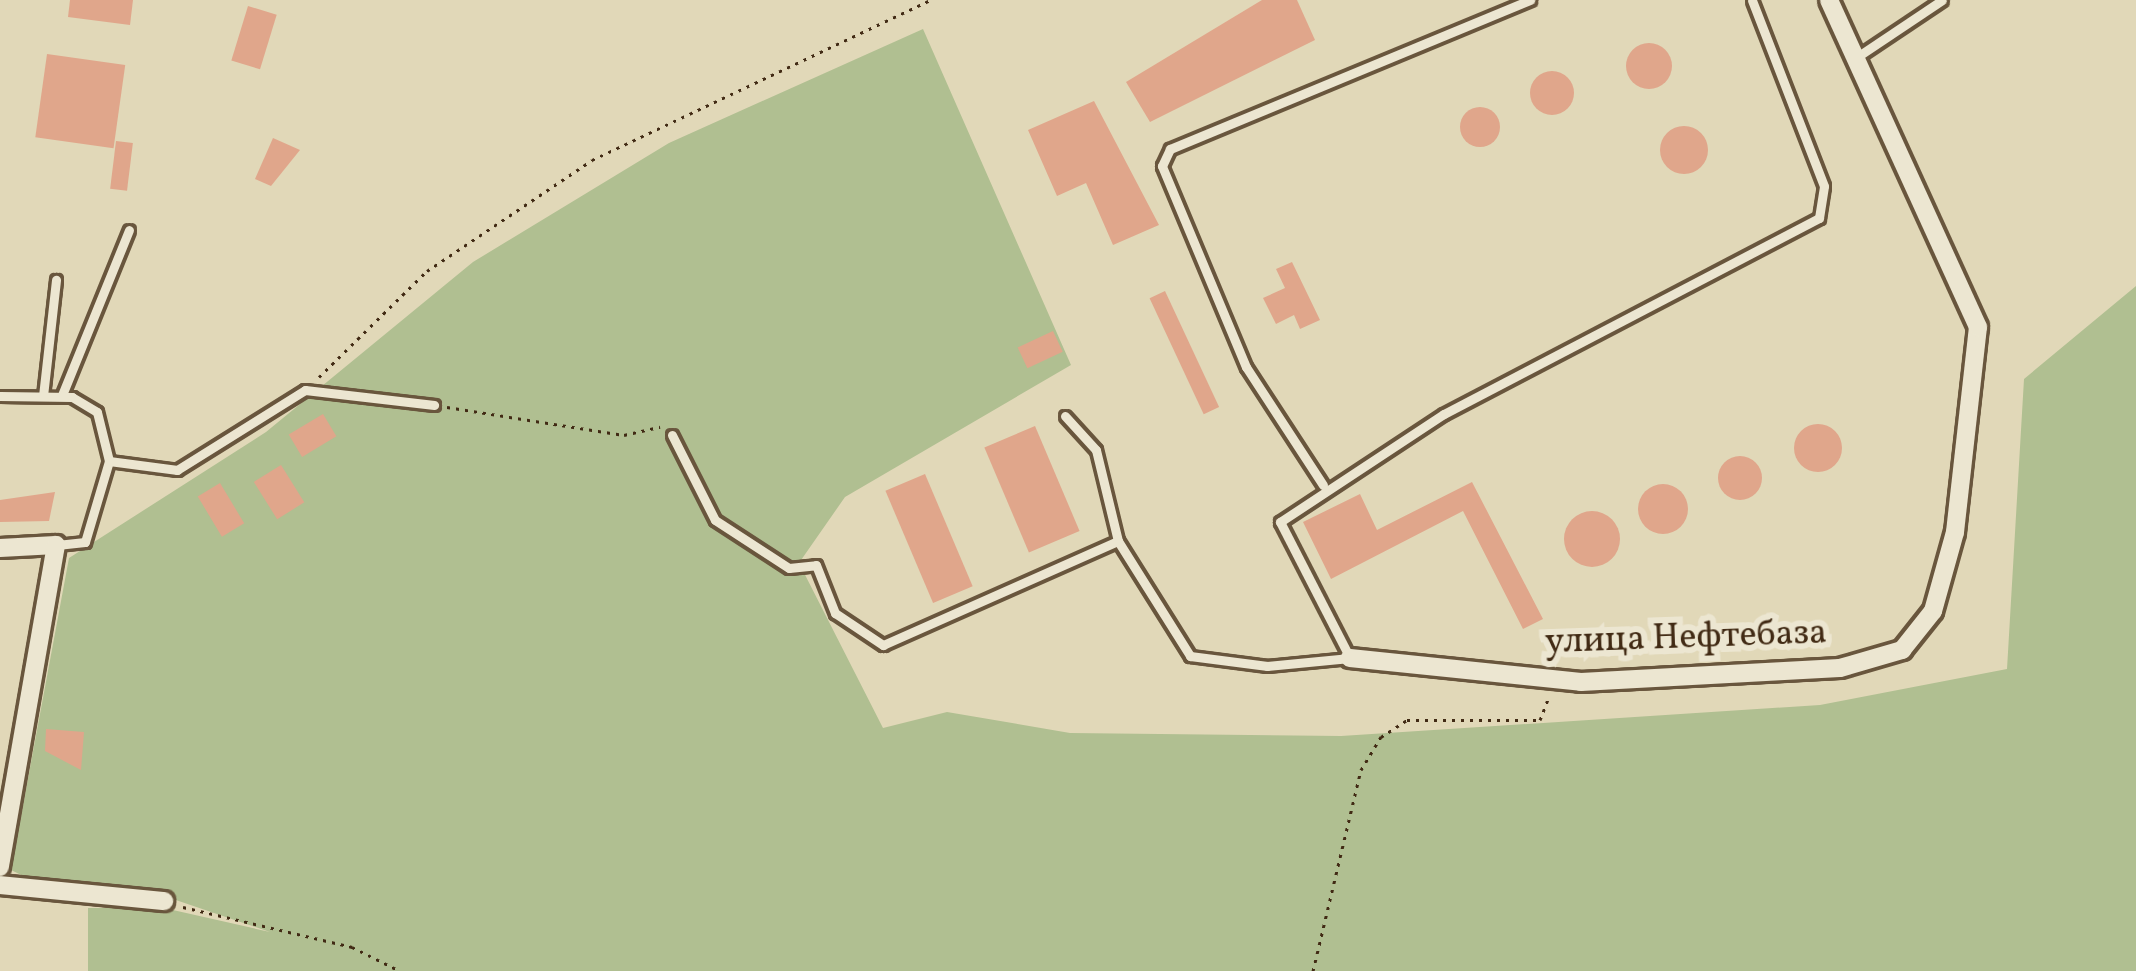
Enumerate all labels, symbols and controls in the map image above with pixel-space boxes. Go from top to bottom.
street label: улица Нефтебаза [1544,612,1828,666]

